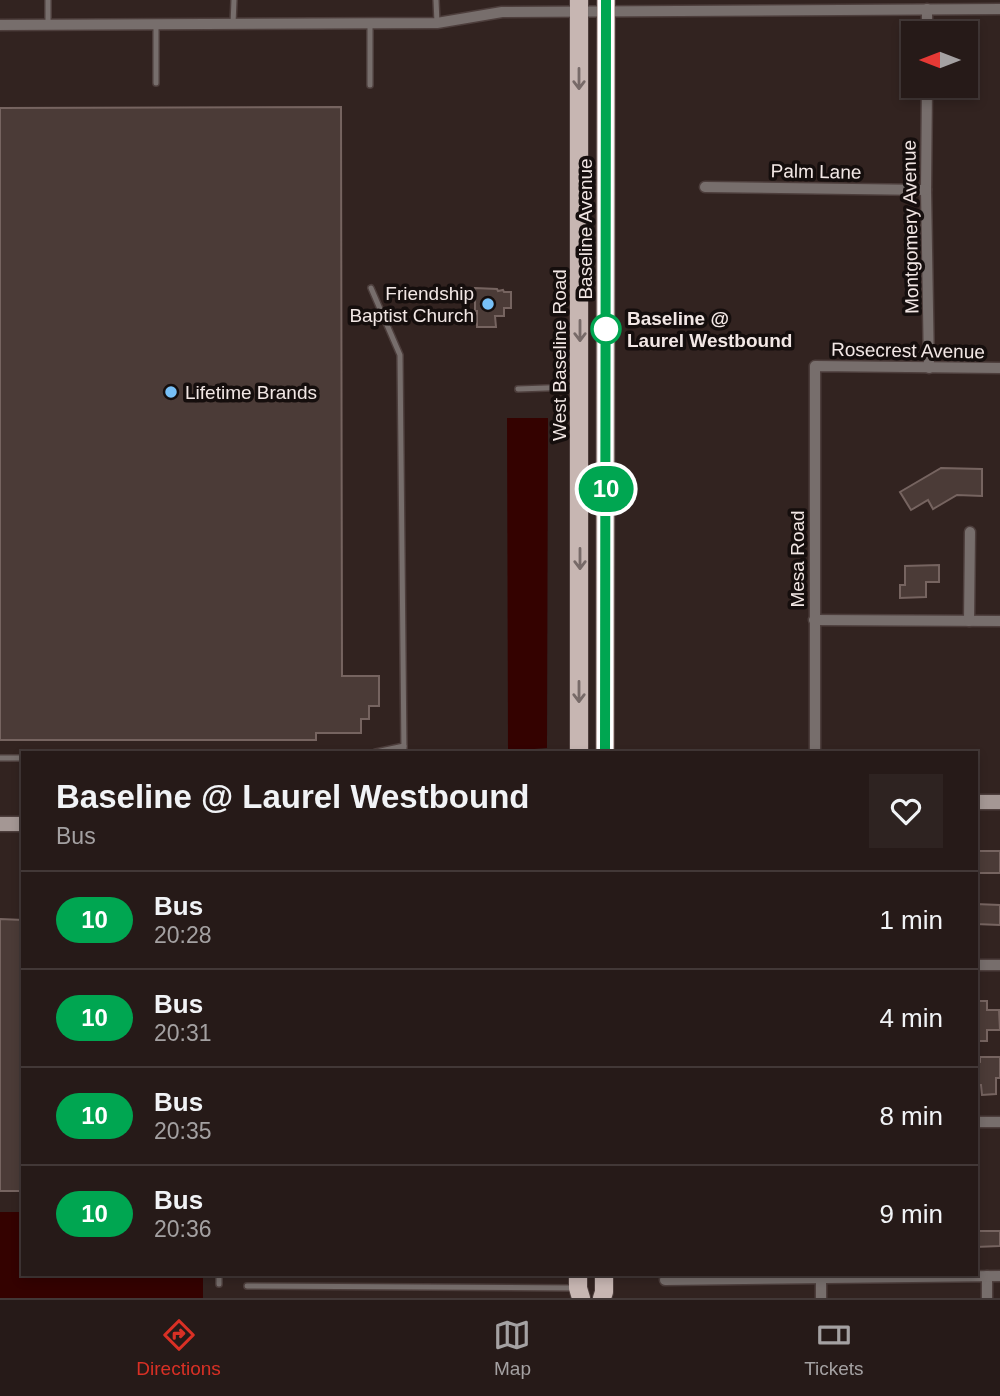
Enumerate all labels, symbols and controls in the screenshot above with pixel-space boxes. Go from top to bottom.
north arrow [901,21,978,98]
map controls [901,21,978,98]
one-way arrow [572,68,586,91]
street label: Montgomery Avenue [898,140,923,314]
street label: Baseline Avenue [575,158,596,300]
street label: Palm Lane [770,160,862,183]
street label: West Baseline Road [549,269,570,441]
place label: Friendship Baptist Church [349,283,474,326]
marker: Friendship Baptist Church [480,296,496,312]
place label: Baseline @ Laurel Westbound [627,308,792,351]
marker: Baseline @ Laurel Westbound [591,314,621,344]
one-way arrow [573,320,587,343]
street label: Rosecrest Avenue [831,339,985,362]
place label: Lifetime Brands [185,382,317,403]
marker: Lifetime Brands [163,384,179,400]
line badge: 10 [574,466,638,512]
text: 10 [593,475,619,502]
street label: Mesa Road [787,510,808,608]
one-way arrow [573,547,587,570]
one-way arrow [572,680,586,703]
button: heart [869,774,943,848]
text: Baseline @ Laurel Westbound [56,778,530,815]
text: Bus [56,823,96,849]
text: Bus [154,891,203,921]
text: 1 min [879,905,943,935]
text: 10 [81,906,108,933]
text: 20:28 [154,922,212,948]
text: Bus [154,989,203,1019]
text: 4 min [879,1003,943,1033]
text: 10 [81,1004,108,1031]
text: 20:31 [154,1020,212,1046]
text: Bus [154,1087,203,1117]
text: 8 min [879,1101,943,1131]
text: 10 [81,1102,108,1129]
text: 20:35 [154,1118,212,1144]
text: Bus [154,1185,203,1215]
text: 9 min [879,1199,943,1229]
text: 10 [81,1200,108,1227]
text: 20:36 [154,1216,212,1242]
tab: Directions [136,1316,221,1380]
tab: Map [493,1316,531,1380]
tab: Tickets [804,1316,864,1380]

